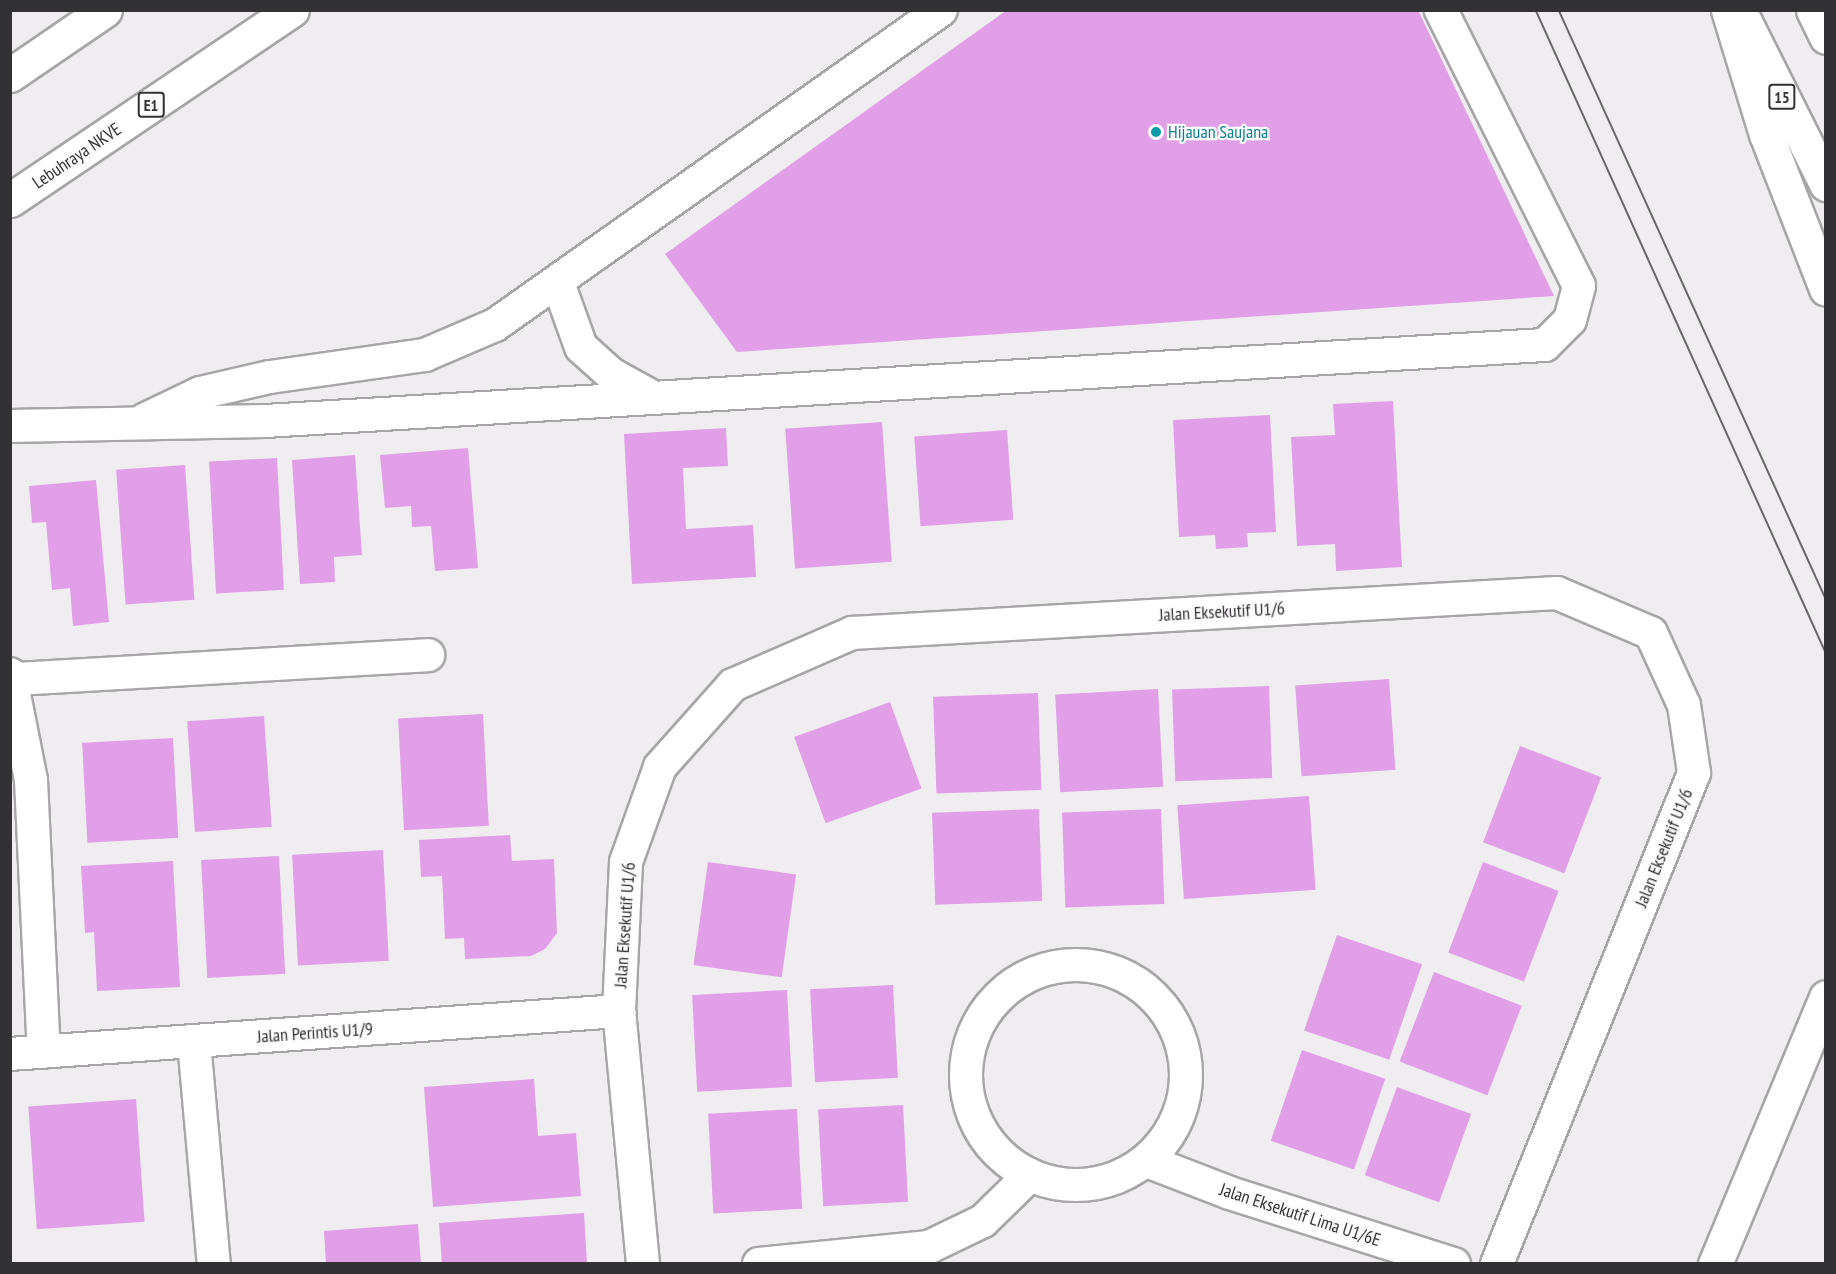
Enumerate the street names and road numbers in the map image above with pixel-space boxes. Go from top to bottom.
road number: 15 [1767,84,1797,110]
road number: E1 [138,92,164,118]
street label: Lebuhraya NKVE [29,119,125,193]
street label: Jalan Eksekutif U1/6 [1159,598,1285,626]
street label: Jalan Eksekutif U1/6 [1630,786,1698,910]
street label: Jalan Eksekutif U1/6 [610,861,640,989]
street label: Jalan Perintis U1/9 [256,1018,374,1048]
street label: Jalan Eksekutif Lima U1/6E [1217,1179,1383,1251]

